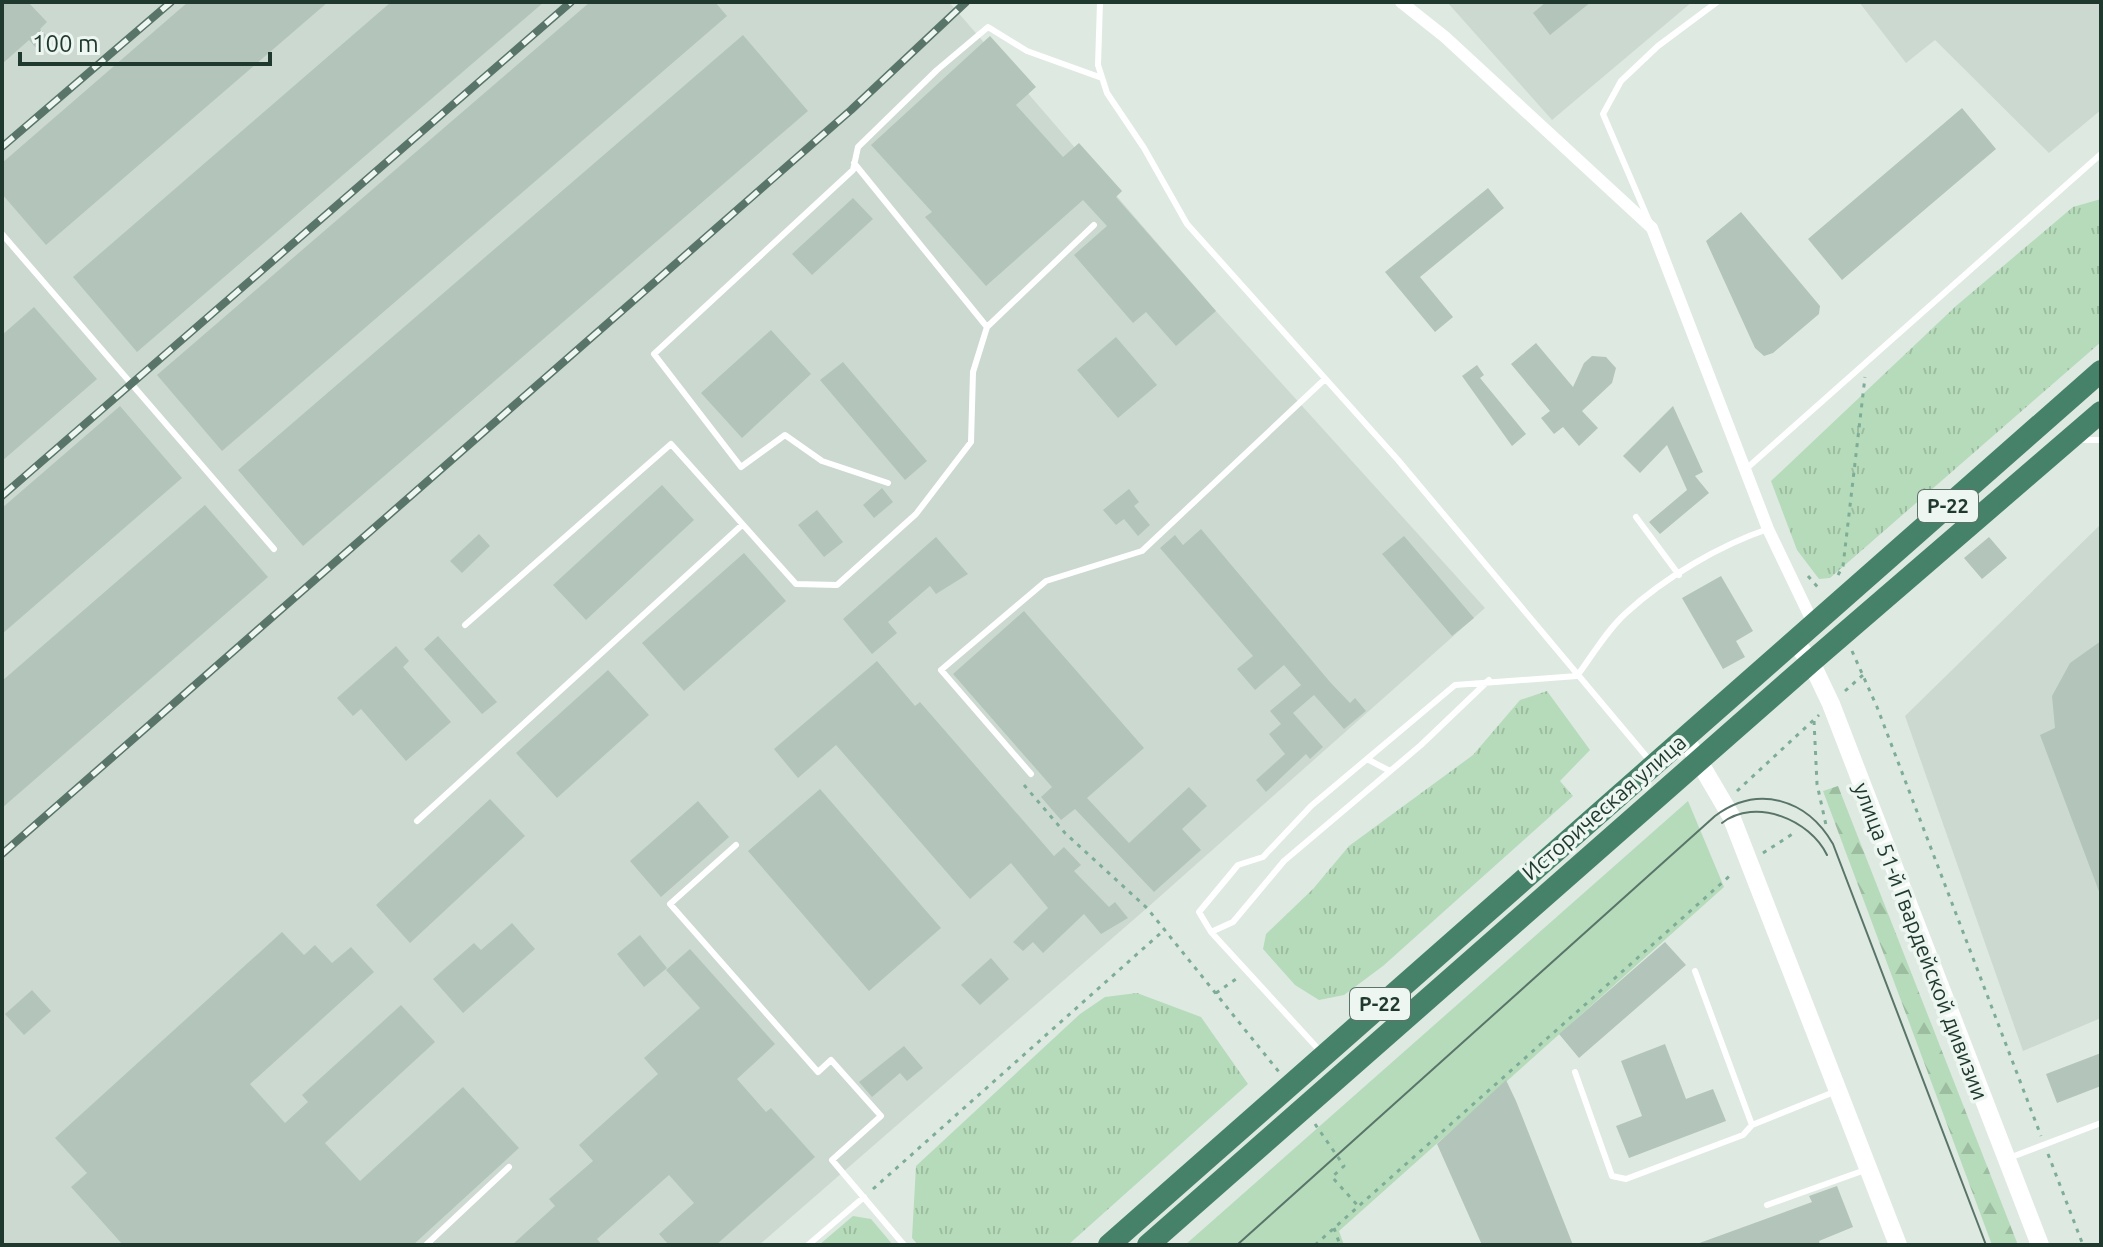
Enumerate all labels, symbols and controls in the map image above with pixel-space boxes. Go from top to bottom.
scale bar [20,16,270,66]
text: 100 m [32,30,99,57]
road number: Р-22 [1918,490,1978,522]
street label: Историческая улица [1517,729,1691,884]
street label: улица 51-й Гвардейской дивизии [1849,779,1994,1103]
road number: Р-22 [1350,988,1410,1020]

